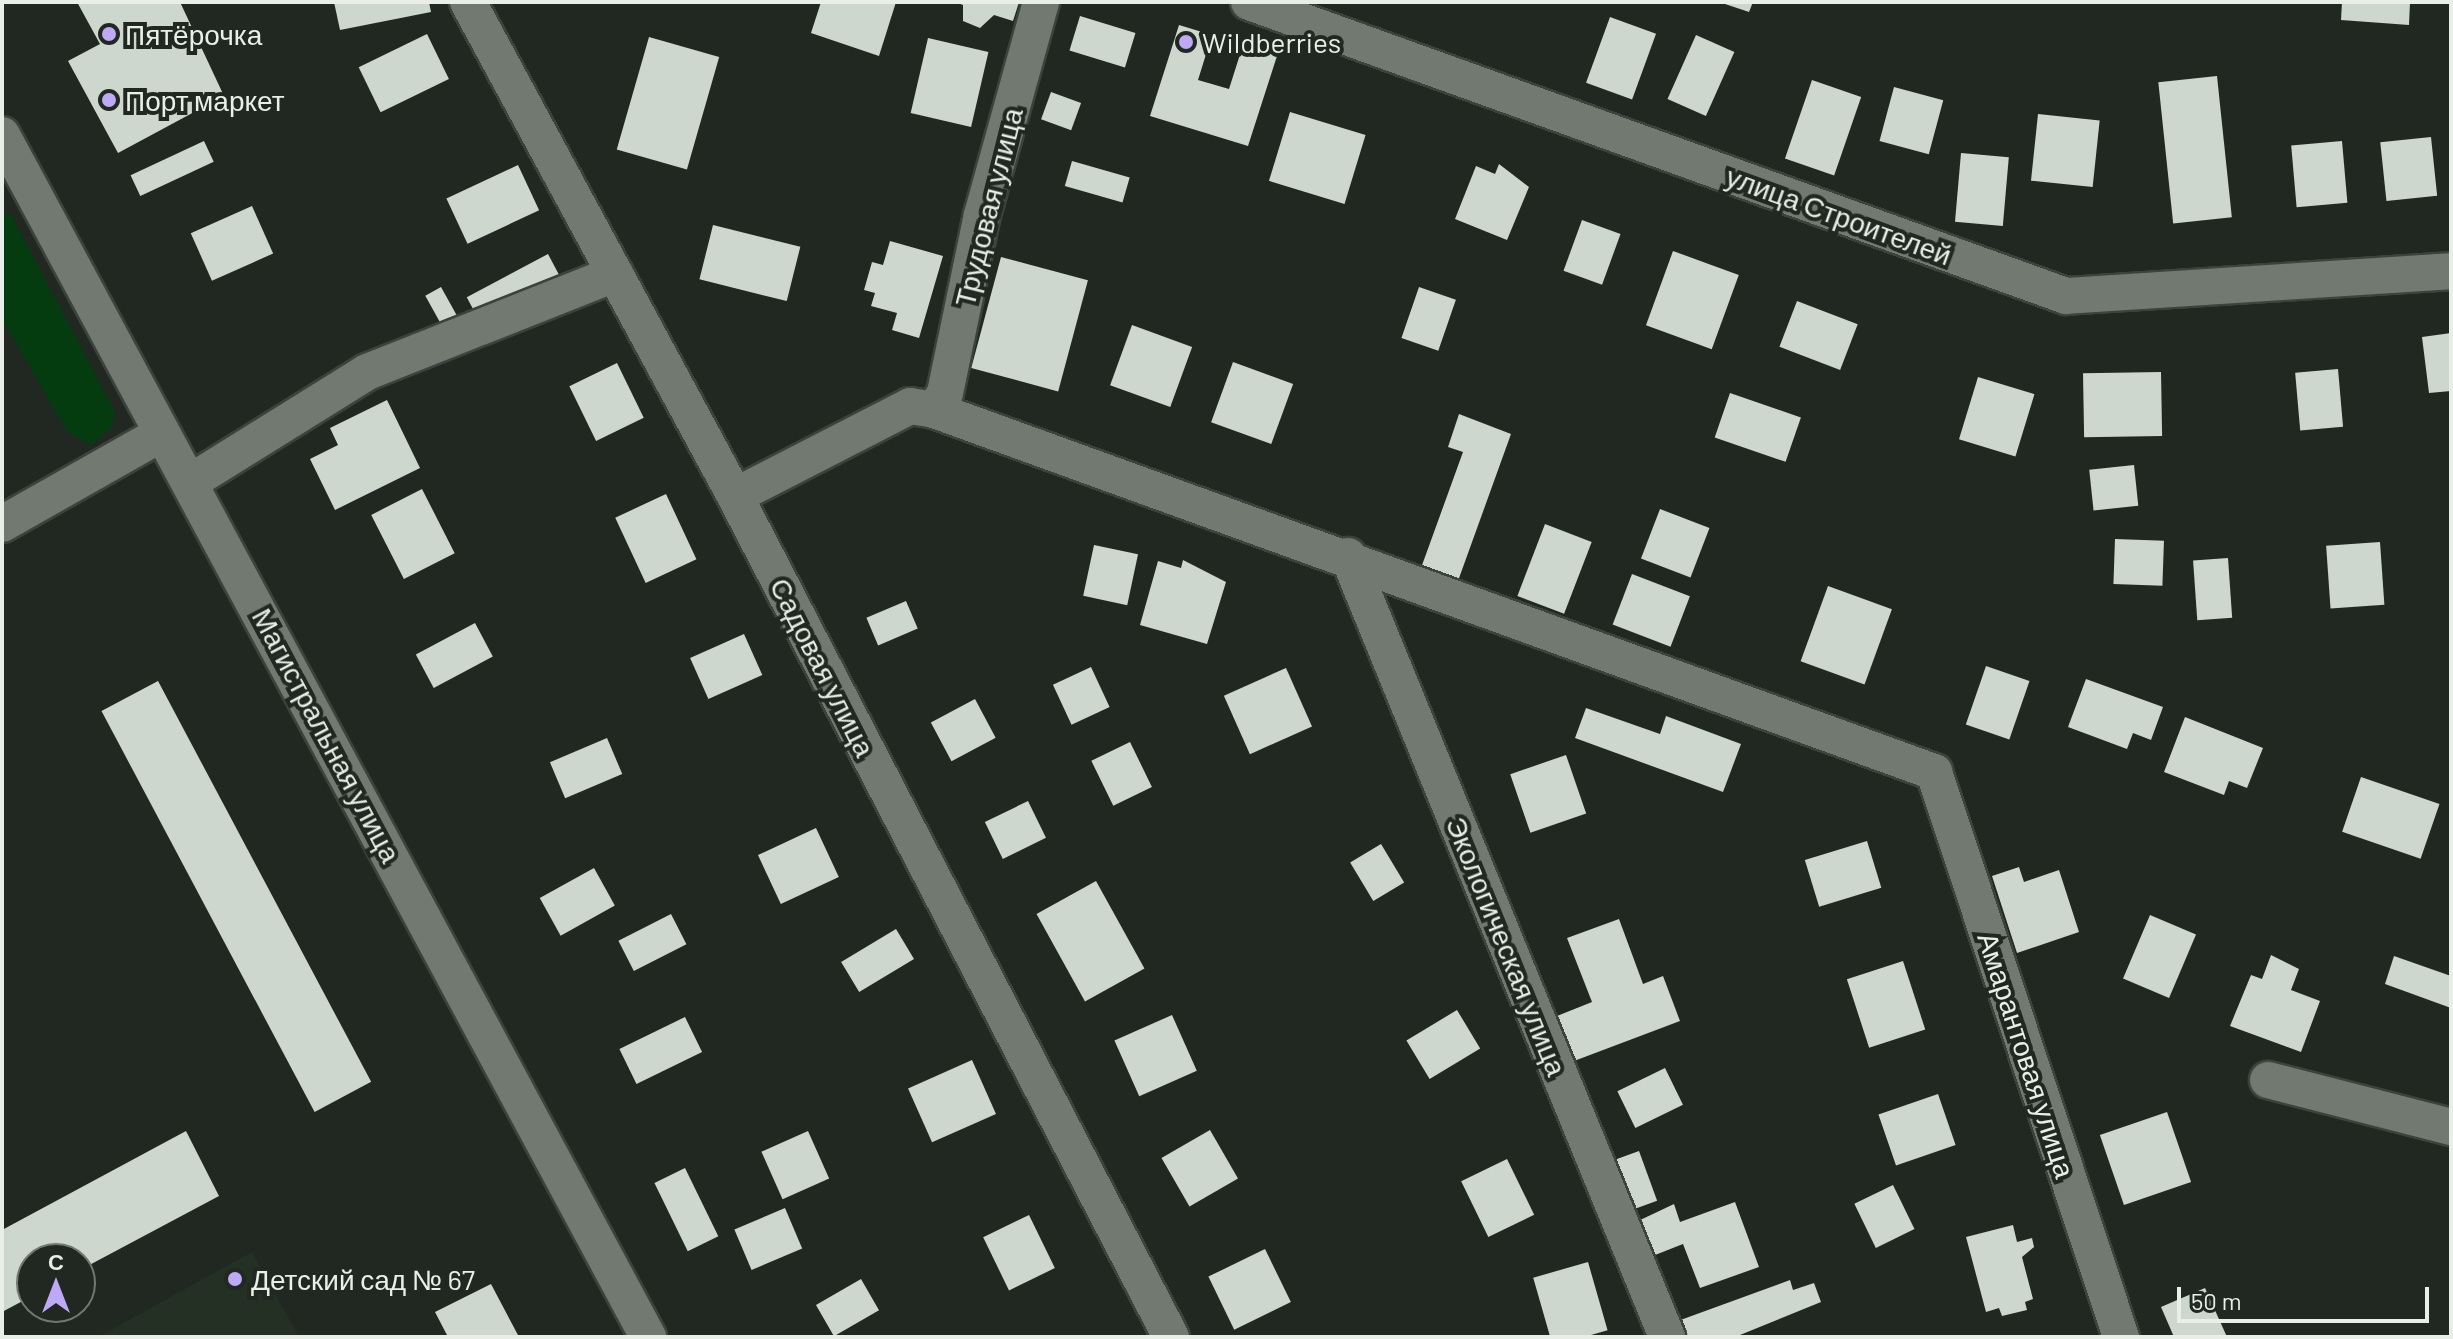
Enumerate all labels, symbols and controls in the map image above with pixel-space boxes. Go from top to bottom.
place label: Пятёрочка [125,17,262,51]
marker: Пятёрочка [100,25,118,43]
place label: Wildberries [1202,25,1341,59]
marker: Wildberries [1177,33,1195,51]
place label: Порт маркет [125,83,285,117]
marker: Порт маркет [100,91,118,109]
street label: Трудовая улица [947,104,1029,310]
street label: улица Строителей [1722,159,1956,271]
street label: Садовая улица [764,572,882,762]
street label: Магистральная улица [246,602,408,868]
street label: Экологическая улица [1440,812,1574,1080]
street label: Амарантовая улица [1971,928,2083,1182]
north arrow [16,1243,96,1323]
text: С [48,1248,64,1274]
place label: Детский сад № 67 [251,1262,475,1296]
marker: Детский сад № 67 [226,1270,244,1288]
scale bar [2181,1271,2433,1321]
text: 50 m [2191,1286,2242,1315]

